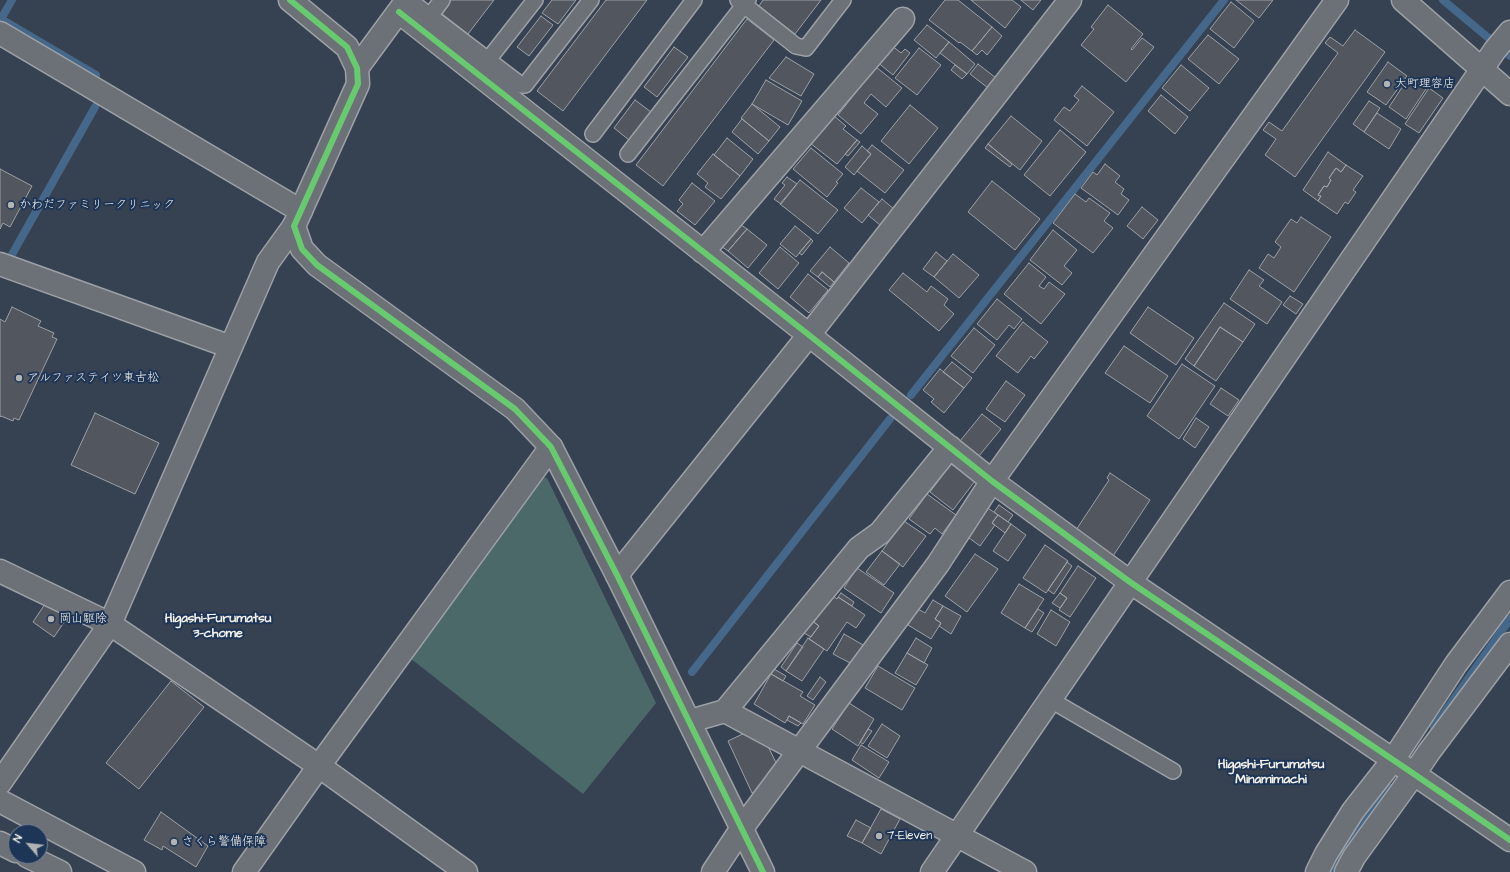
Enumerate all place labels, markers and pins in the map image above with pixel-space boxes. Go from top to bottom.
place label: 大町理容店 [1395,77,1455,91]
marker: 大町理容店 [1382,79,1392,89]
place label: かわだファミリークリニック [19,198,175,212]
marker: かわだファミリークリニック [6,200,16,210]
place label: アルファステイツ東古松 [27,371,159,385]
marker: アルファステイツ東古松 [14,373,24,383]
place label: 岡山駆除 [59,612,107,626]
marker: 岡山駆除 [46,614,56,624]
place label: 7-Eleven [887,829,932,843]
marker: 7-Eleven [874,831,884,841]
place label: さくら警備保障 [182,835,266,849]
marker: さくら警備保障 [169,837,179,847]

